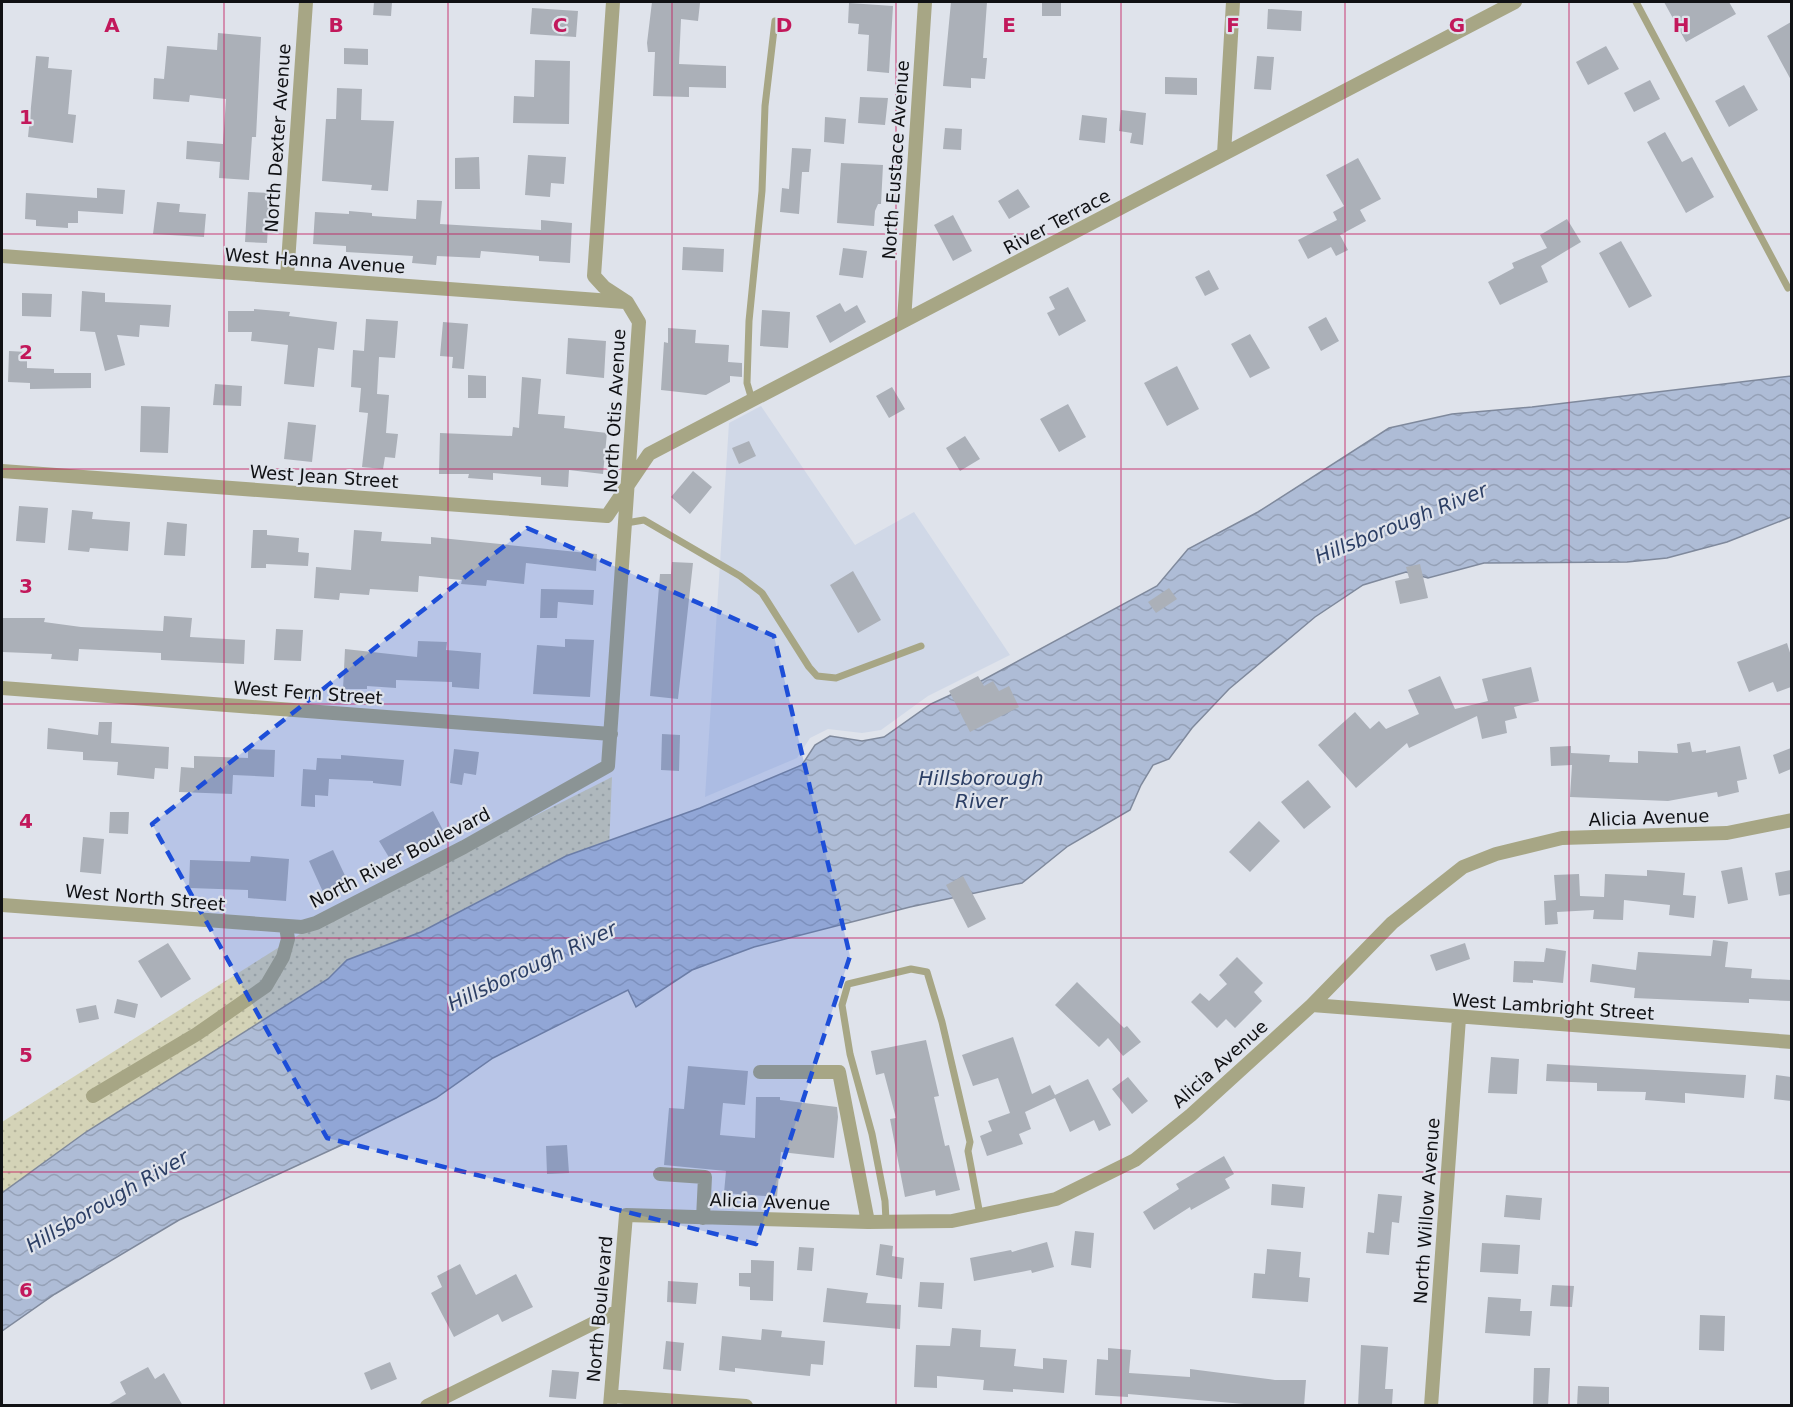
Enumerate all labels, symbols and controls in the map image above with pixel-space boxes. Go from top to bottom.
text: A [104,13,120,37]
text: B [328,13,344,37]
text: C [553,13,567,37]
text: D [776,13,792,37]
text: E [1002,13,1016,37]
text: F [1226,13,1240,37]
text: G [1449,13,1465,37]
text: H [1673,13,1689,37]
street label: North Dexter Avenue [260,43,295,233]
street label: North Eustace Avenue [878,60,913,260]
text: 1 [19,105,33,129]
street label: River Terrace [1000,185,1114,258]
street label: West Hanna Avenue [224,244,406,277]
street label: North Otis Avenue [600,328,629,494]
text: 2 [19,340,33,364]
street label: West Jean Street [249,461,399,492]
water label: Hillsborough River [1311,477,1492,569]
text: 3 [19,574,33,598]
street label: West Fern Street [233,677,383,708]
water label: Hillsborough River [918,766,1044,813]
street label: North River Boulevard [306,803,493,912]
street label: Alicia Avenue [1588,805,1710,830]
text: 4 [19,809,33,833]
street label: West North Street [64,880,226,915]
water label: Hillsborough River [444,916,622,1016]
street label: West Lambright Street [1451,989,1655,1024]
street label: Alicia Avenue [1168,1015,1272,1112]
text: 5 [19,1043,33,1067]
street label: North Willow Avenue [1410,1117,1443,1305]
water label: Hillsborough River [21,1144,194,1257]
street label: Alicia Avenue [709,1189,831,1214]
street label: North Boulevard [583,1235,616,1383]
text: 6 [19,1278,33,1302]

